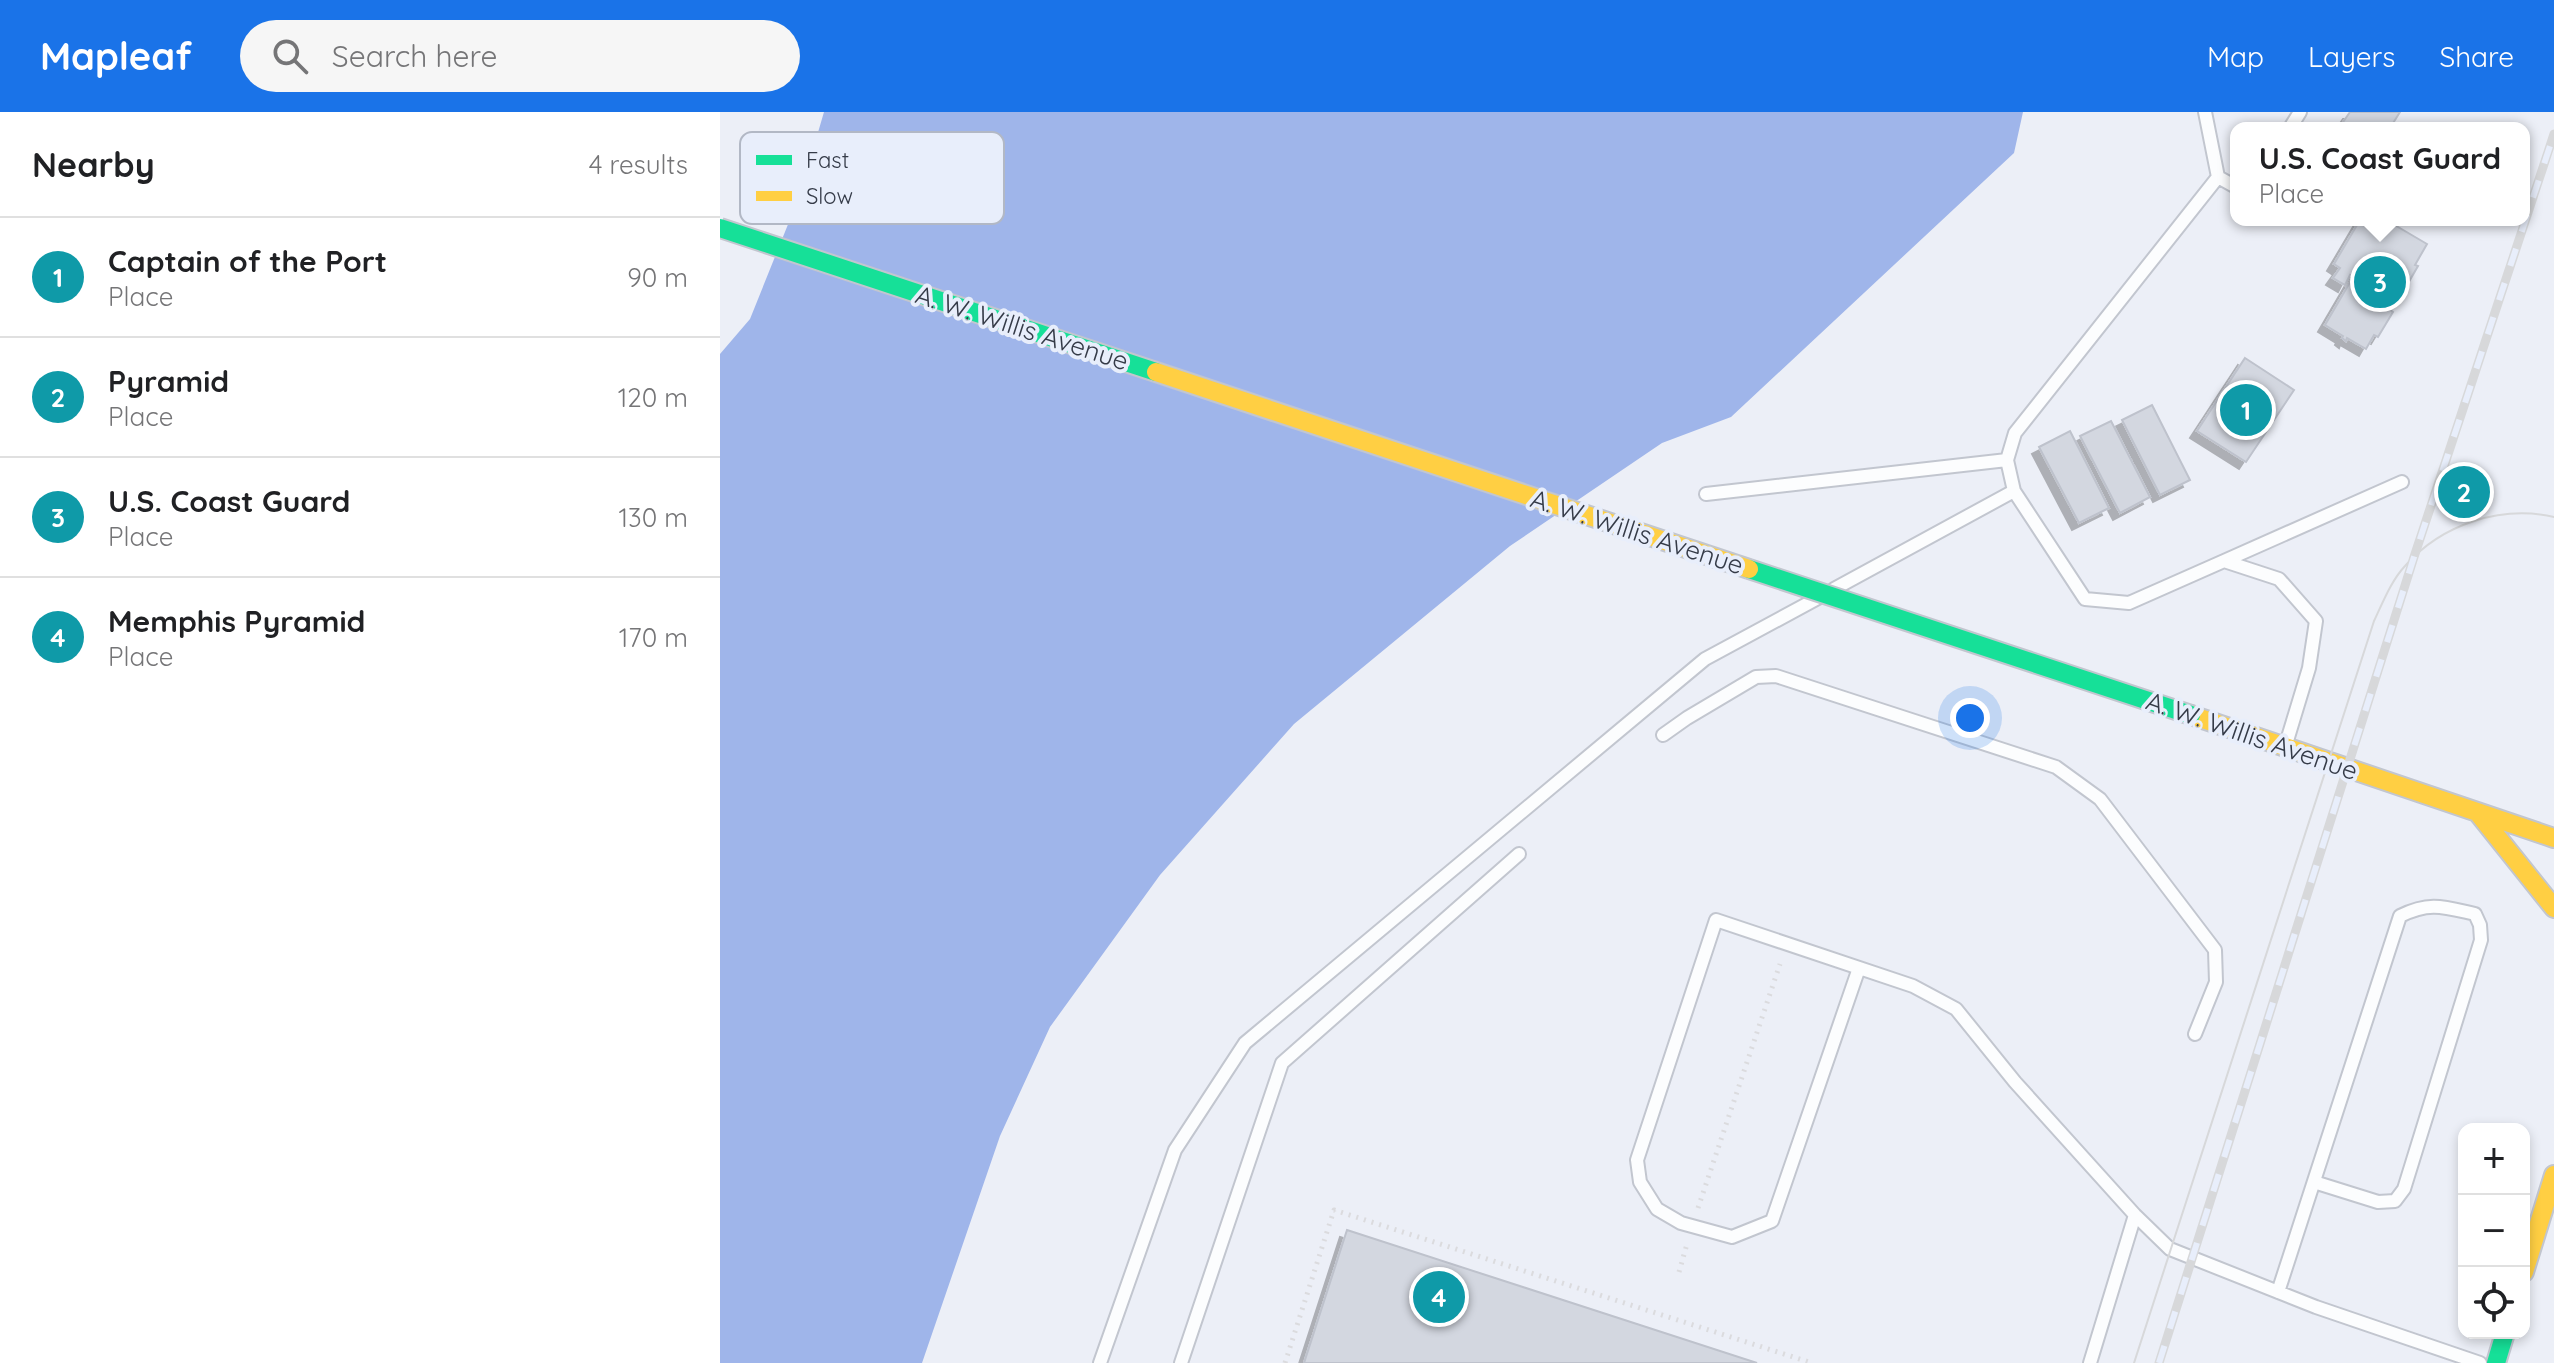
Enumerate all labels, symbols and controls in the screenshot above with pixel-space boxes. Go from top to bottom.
search box [240,20,800,92]
text: Mapleaf [40,32,192,80]
icon: search [268,34,312,78]
text: Search here [332,37,497,75]
text: Map [2207,39,2264,74]
text: Layers [2308,39,2395,74]
text: Share [2439,39,2514,74]
popup [2230,122,2530,226]
legend [740,132,1004,224]
text: U.S. Coast Guard [2259,139,2501,177]
text: Nearby [32,143,155,186]
text: Fast [806,146,849,174]
text: 4 results [589,148,688,181]
text: Place [2259,177,2324,210]
text: Slow [806,182,853,210]
text: Captain of the Port [108,242,387,280]
pin: 3 [2354,252,2406,312]
text: 1 [53,261,63,294]
text: 90 m [627,261,688,294]
street label: A. W. Willis Avenue [912,278,1133,378]
text: Place [108,280,173,313]
text: Pyramid [108,362,229,400]
pin: 1 [2220,380,2272,440]
text: 2 [51,381,65,414]
text: 120 m [618,381,688,414]
text: Place [108,400,173,433]
pin: 2 [2438,462,2490,522]
text: U.S. Coast Guard [108,482,350,520]
street label: A. W. Willis Avenue [1527,482,1748,582]
text: 3 [51,501,65,534]
text: 130 m [618,501,688,534]
text: Place [108,520,173,553]
text: Memphis Pyramid [108,602,365,640]
text: 4 [50,621,66,654]
text: 170 m [619,621,688,654]
text: Place [108,640,173,673]
street label: A. W. Willis Avenue [2142,684,2362,787]
your location [1950,698,1990,738]
map controls [2458,1123,2530,1339]
button: + [2458,1123,2530,1195]
button: − [2458,1195,2530,1267]
pin: 4 [1413,1267,1465,1327]
button: locate [2458,1267,2530,1339]

